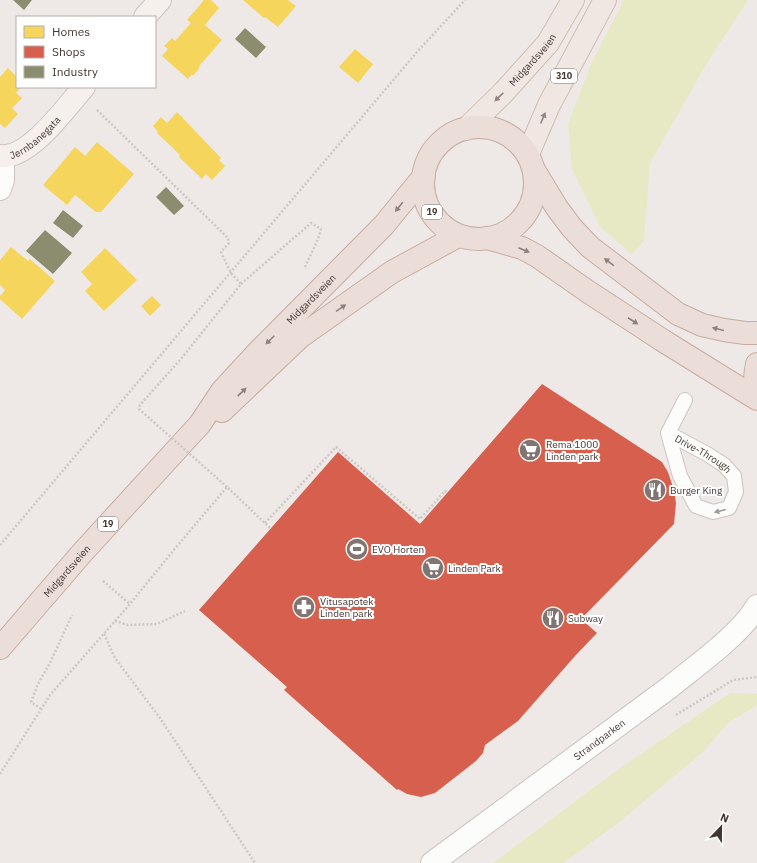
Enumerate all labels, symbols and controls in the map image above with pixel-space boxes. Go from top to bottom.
legend [16,16,156,88]
text: Homes [52,24,90,39]
street label: Midgardsveien [506,32,559,89]
text: Shops [52,44,85,59]
text: Industry [52,64,98,79]
road number: 310 [551,69,577,83]
one-way arrow [494,92,504,102]
street label: Jernbanegata [8,113,64,162]
one-way arrow [540,113,546,124]
one-way arrow [395,201,404,212]
road number: 19 [422,205,442,219]
one-way arrow [519,247,531,253]
one-way arrow [603,257,614,266]
street label: Midgardsveien [284,271,339,327]
one-way arrow [336,304,346,312]
one-way arrow [627,317,638,325]
one-way arrow [712,325,725,331]
one-way arrow [265,335,275,345]
one-way arrow [237,387,247,397]
street label: Drive-Through [673,432,734,476]
supermarket icon: Rema 1000 Linden park [517,437,543,463]
place label: Rema 1000 Linden park [546,438,599,463]
restaurant icon: Burger King [642,477,668,503]
place label: Burger King [670,484,723,497]
one-way arrow [713,508,726,514]
road number: 19 [98,517,118,531]
sports icon: EVO Horten [344,536,370,562]
street label: Midgardsveien [41,542,93,600]
place label: EVO Horten [372,543,424,556]
supermarket icon: Linden Park [420,555,446,581]
place label: Linden Park [448,562,501,575]
pharmacy icon: Vitusapotek Linden park [291,594,317,620]
place label: Vitusapotek Linden park [320,595,374,620]
restaurant icon: Subway [540,605,566,631]
place label: Subway [568,612,603,625]
street label: Strandparken [571,716,628,763]
north arrow [701,807,741,847]
text: N [718,810,731,826]

